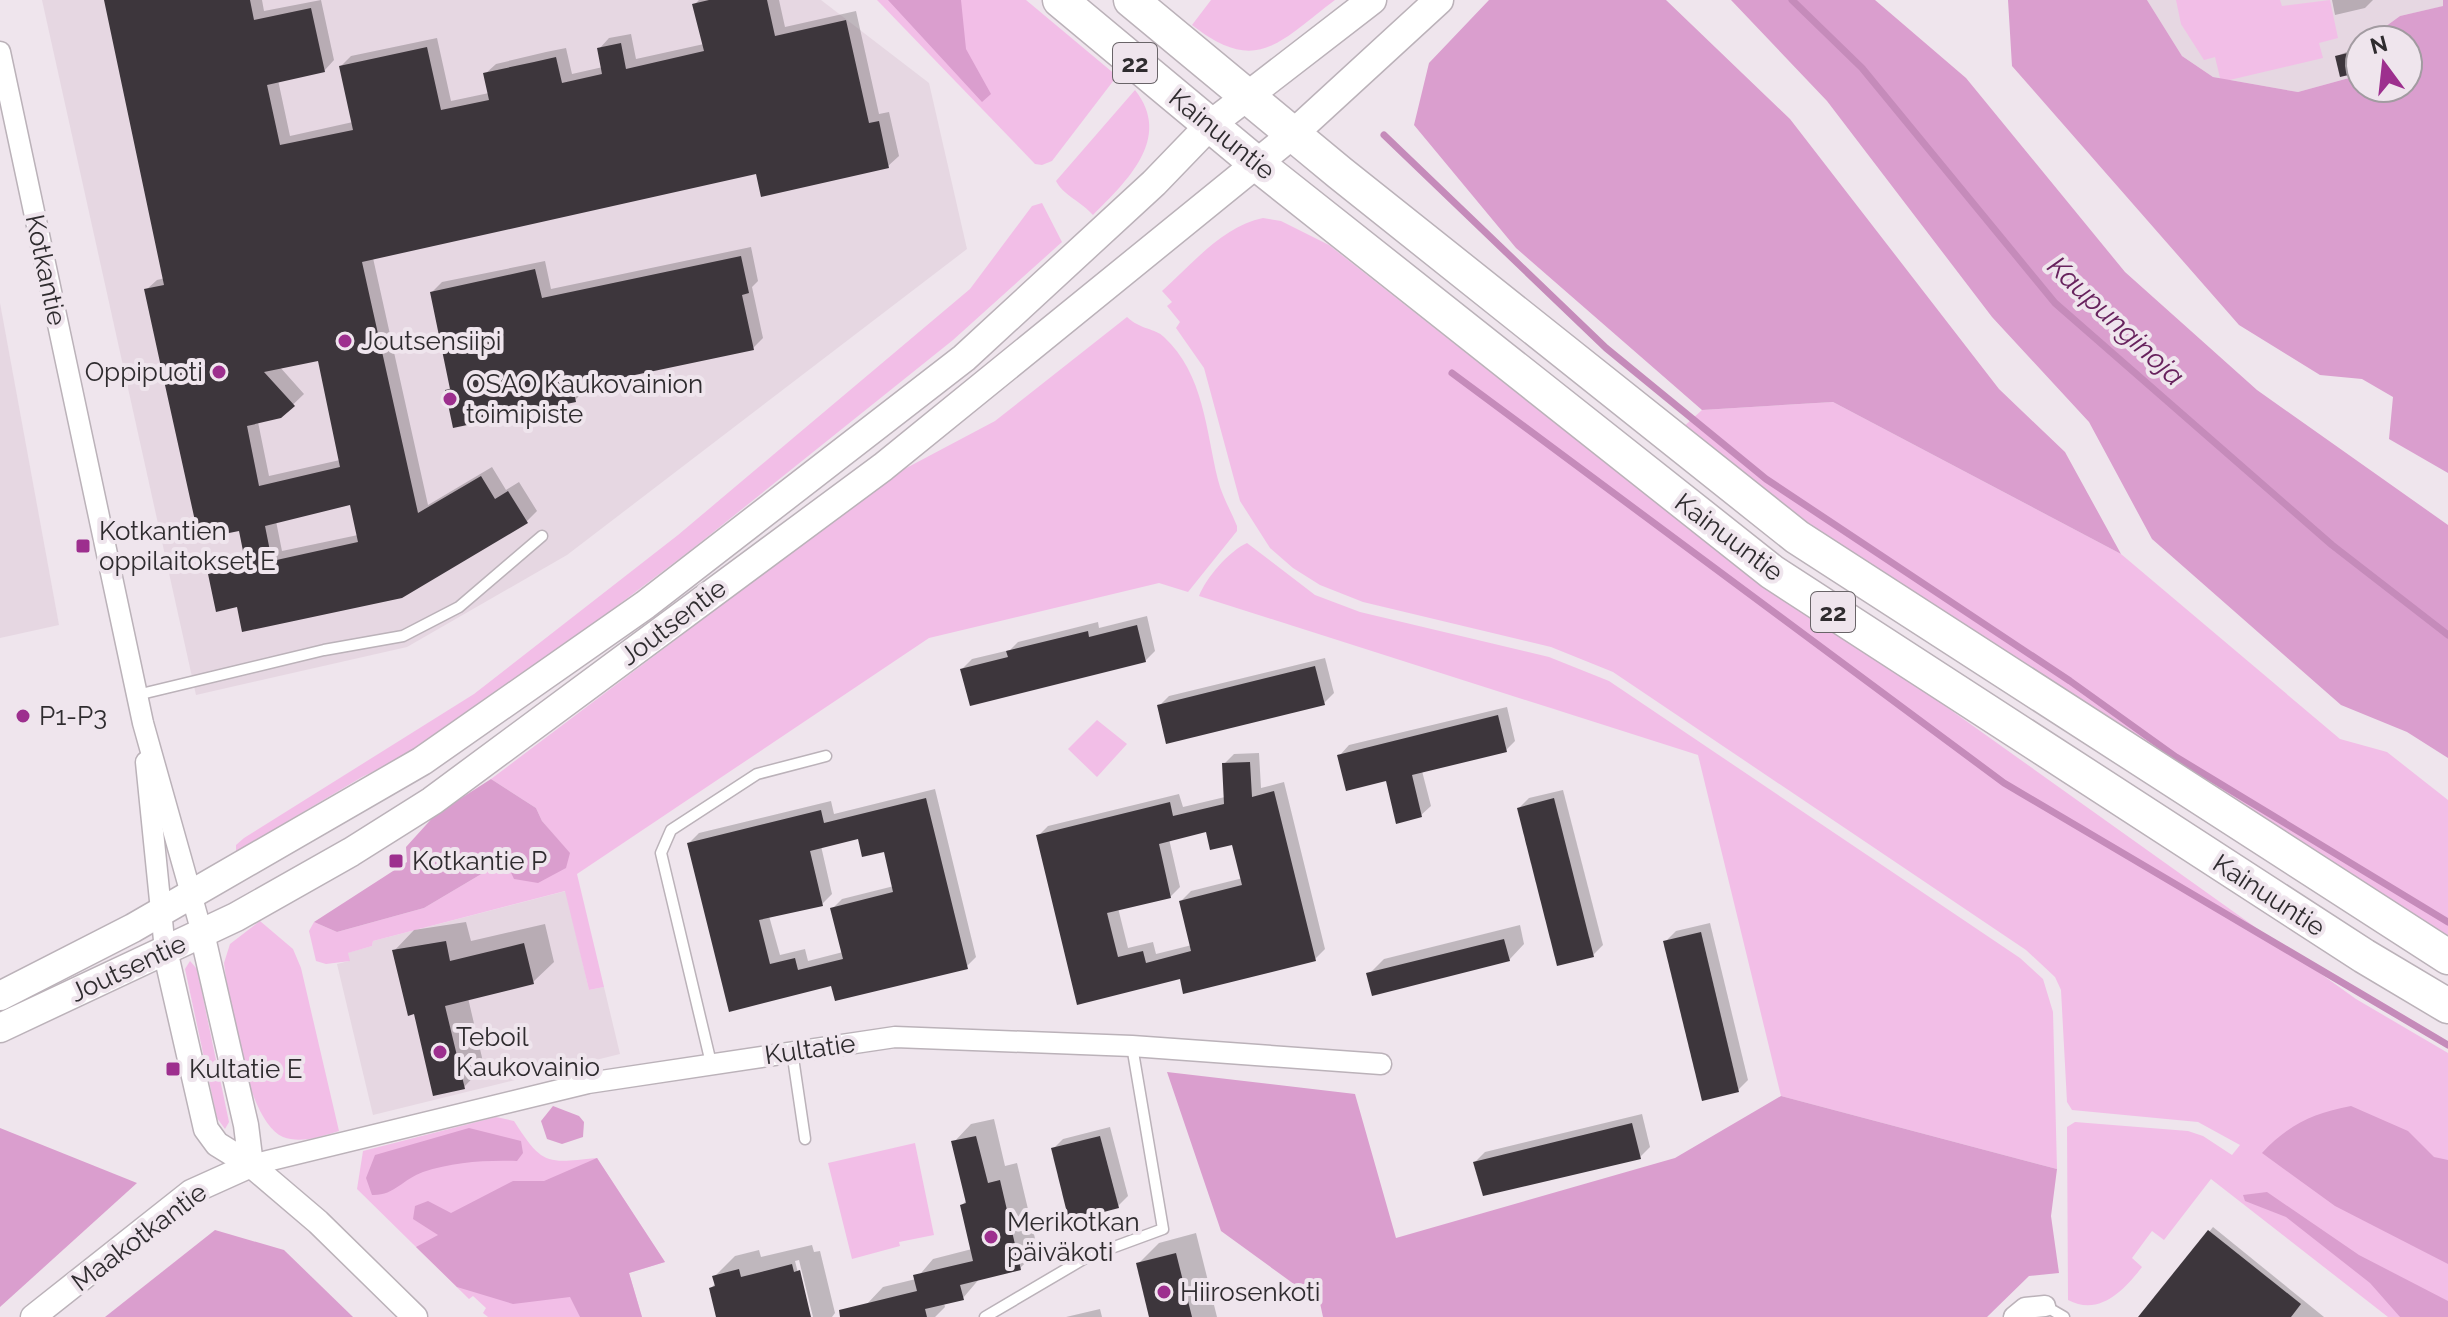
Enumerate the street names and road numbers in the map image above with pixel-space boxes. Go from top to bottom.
road number: 22 [1113,43,1157,83]
street label: Kainuuntie [1163,82,1281,186]
street label: Kotkantie [20,212,72,328]
street label: Kainuuntie [1669,487,1789,587]
street label: Joutsentie [614,573,732,671]
road number: 22 [1811,592,1855,632]
street label: Kainuuntie [2207,848,2331,942]
street label: Joutsentie [65,928,191,1008]
street label: Kultatie [763,1028,857,1070]
street label: Maakotkantie [66,1177,212,1297]

